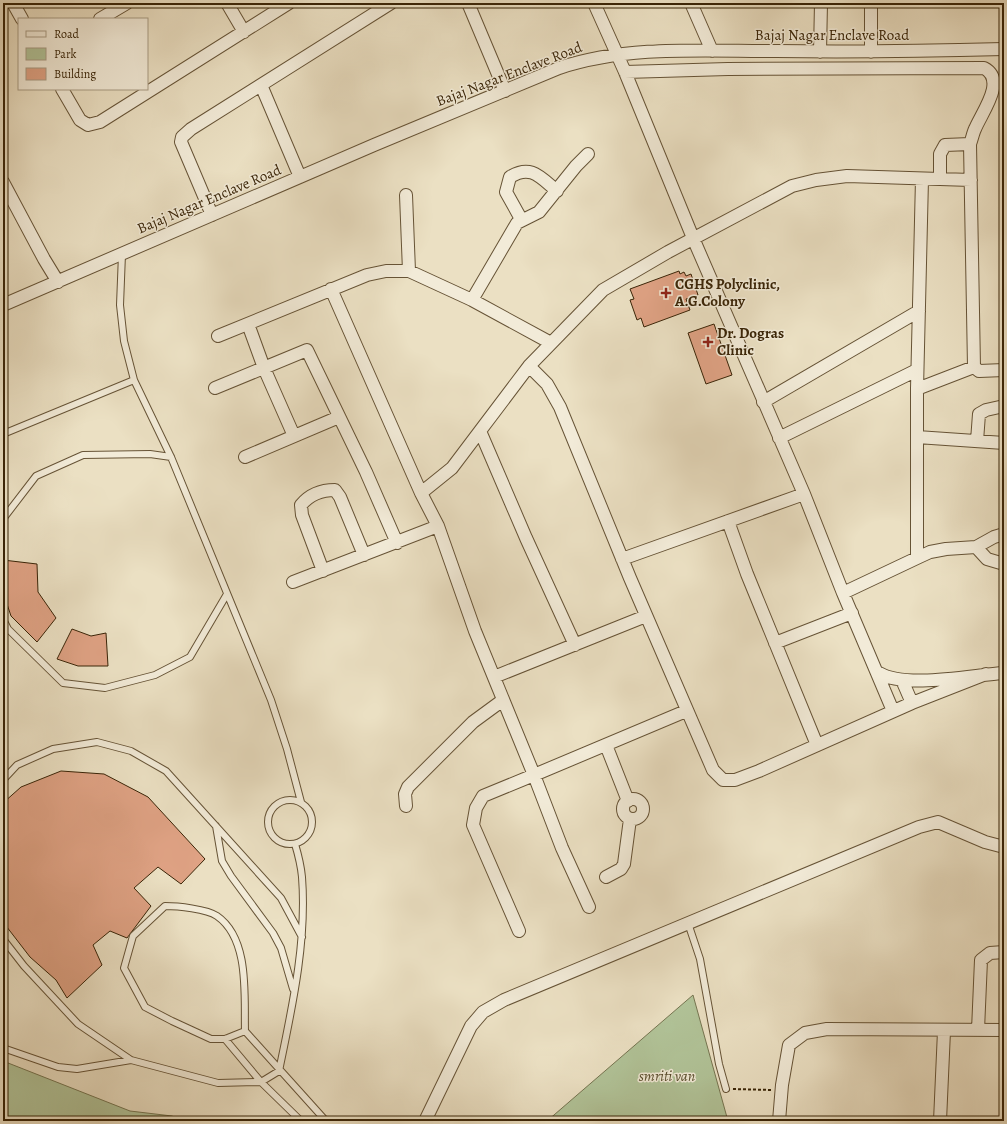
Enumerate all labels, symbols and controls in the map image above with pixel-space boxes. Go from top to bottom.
legend [18,18,148,90]
street label: Bajaj Nagar Enclave Road [755,25,910,45]
text: Road [54,26,80,42]
street label: Bajaj Nagar Enclave Road [433,37,586,111]
text: Park [54,46,77,62]
text: Building [54,66,96,82]
street label: Bajaj Nagar Enclave Road [134,159,285,238]
place label: CGHS Polyclinic, A.G.Colony [674,274,780,311]
marker: CGHS Polyclinic, A.G.Colony [660,287,672,299]
place label: Dr. Dogras Clinic [717,323,784,360]
marker: Dr. Dogras Clinic [702,336,714,348]
park label: smriti van [639,1066,695,1086]

